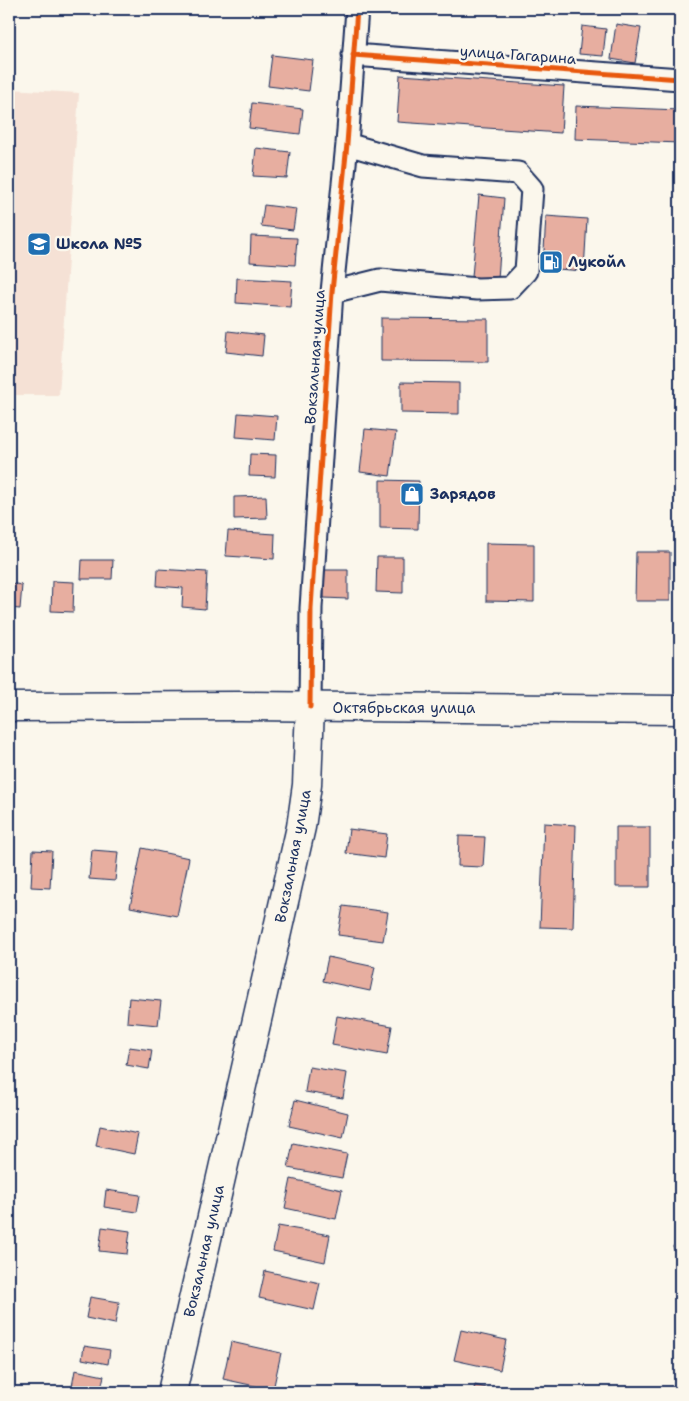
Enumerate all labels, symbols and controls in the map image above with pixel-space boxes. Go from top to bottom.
street label: улица Гагарина [459,41,578,69]
school or university icon: Школа №5 [26,231,52,257]
place label: Школа №5 [56,234,142,254]
fuel station icon: Лукойл [538,249,564,275]
place label: Лукойл [568,252,626,272]
street label: Вокзальная улица [300,288,330,425]
shop icon: Зарядов [399,481,425,507]
place label: Зарядов [430,484,496,504]
street label: Октябрьская улица [333,698,476,718]
street label: Вокзальная улица [270,787,316,924]
street label: Вокзальная улица [179,1182,229,1319]

